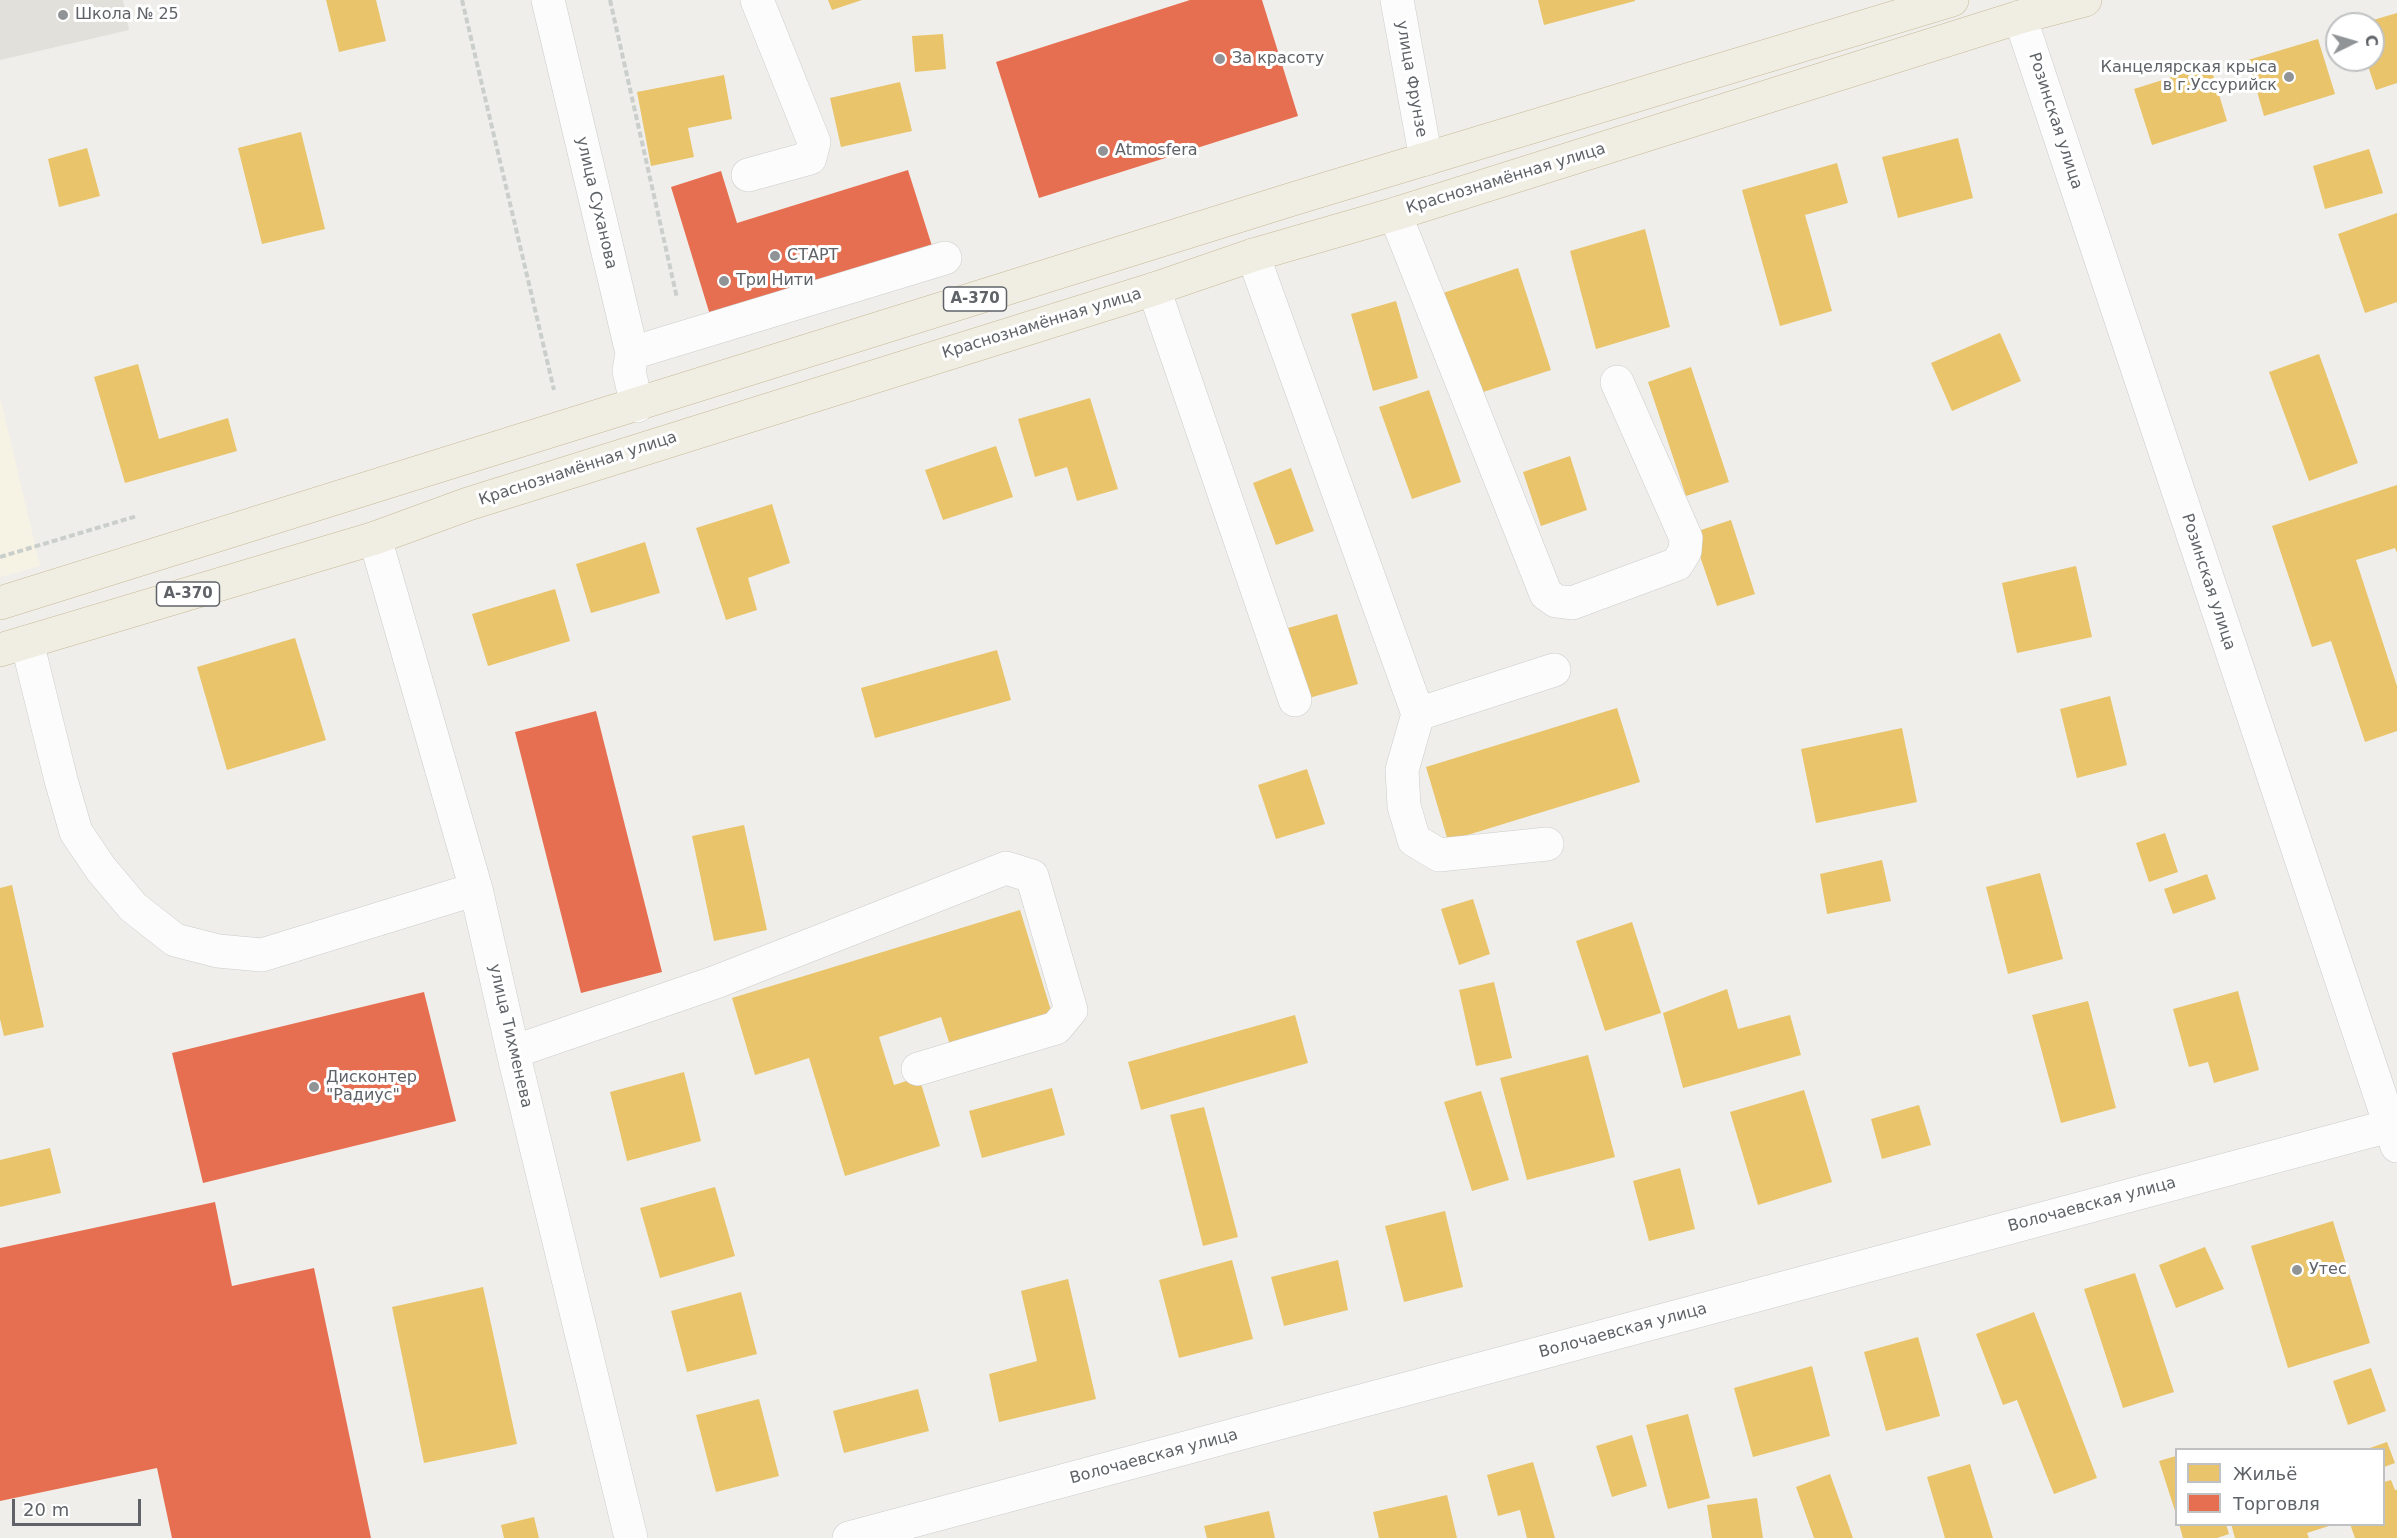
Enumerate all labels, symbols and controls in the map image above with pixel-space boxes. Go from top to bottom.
place label: Школа № 25 [75,5,179,25]
marker: Школа № 25 [56,8,70,22]
north arrow [2325,12,2385,72]
street label: улица Фрунзе [1391,19,1431,139]
text: С [2361,34,2381,47]
place label: За красоту [1232,49,1324,69]
street label: Розинская улица [2024,50,2086,192]
marker: За красоту [1213,52,1227,66]
place label: Канцелярская крыса в г.Уссурийск [2101,58,2277,96]
marker: Канцелярская крыса в г.Уссурийск [2282,70,2296,84]
street label: улица Суханова [571,135,621,271]
street label: Краснознамённая улица [1404,140,1608,218]
place label: Atmosfera [1115,141,1198,161]
marker: Atmosfera [1096,144,1110,158]
place label: СТАРТ [787,246,838,266]
marker: СТАРТ [768,249,782,263]
place label: Три Нити [736,271,814,291]
marker: Три Нити [717,274,731,288]
street label: Краснознамённая улица [940,285,1144,363]
road number: А-370 [944,287,1006,311]
street label: Краснознамённая улица [476,428,680,510]
street label: Розинская улица [2177,511,2239,653]
road number: А-370 [156,582,219,606]
street label: улица Тихменева [484,962,536,1110]
place label: Дисконтер "Радиус" [326,1068,417,1106]
marker: Дисконтер "Радиус" [307,1080,321,1094]
street label: Волочаевская улица [2006,1173,2178,1237]
place label: Утес [2309,1260,2347,1280]
marker: Утес [2290,1263,2304,1277]
street label: Волочаевская улица [1537,1299,1709,1363]
street label: Волочаевская улица [1068,1425,1240,1489]
legend [2175,1448,2385,1526]
text: Жильё [2233,1463,2297,1484]
scale bar [15,1487,144,1525]
text: Торговля [2233,1493,2320,1514]
text: 20 m [23,1499,69,1520]

